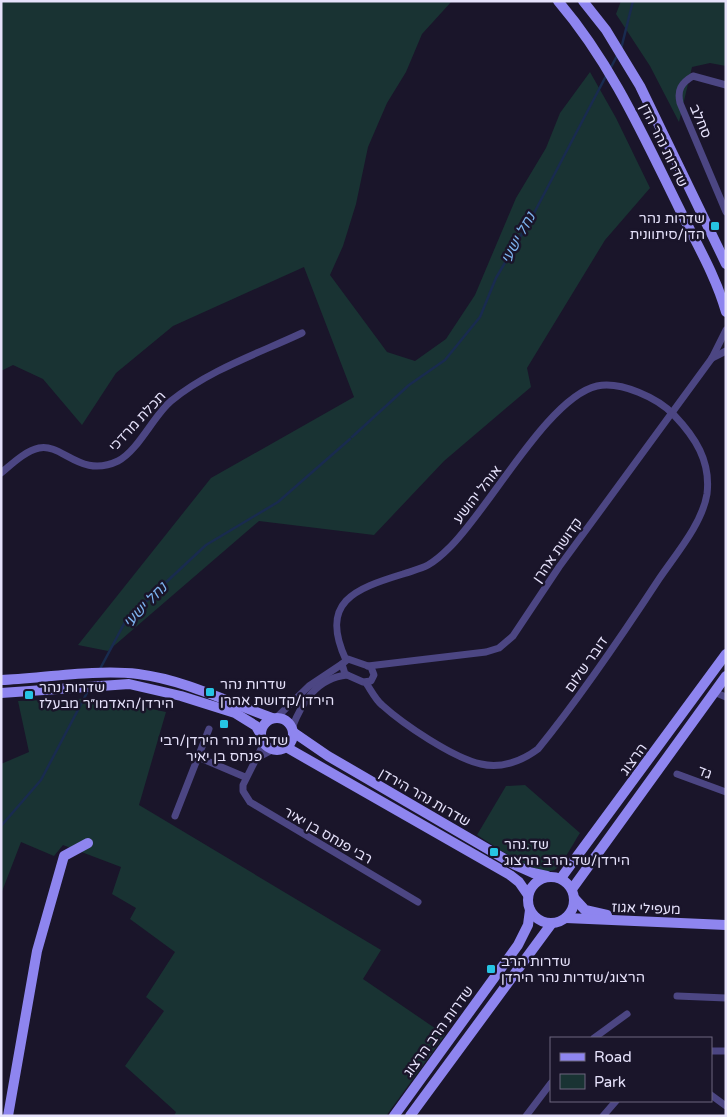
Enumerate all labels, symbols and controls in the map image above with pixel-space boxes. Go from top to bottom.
street label: שדרות נהר הדן [636,101,691,190]
street label: סחלב [686,102,715,141]
water label: נחל ישעי [497,208,540,267]
place label: שדרות נהר הדן/סיתוונית [629,210,705,243]
marker: שדרות נהר הדן/סיתוונית [709,220,721,232]
street label: תכלת מרדכי [105,388,169,455]
street label: אוהל יהושע [450,462,505,527]
street label: קדושת אהרן [529,515,586,586]
water label: נחל ישעי [119,578,172,631]
street label: דובר שלום [561,633,612,696]
place label: שדרות נהר הירדן/קדושת אהרן [220,676,334,709]
place label: שדרות נהר הירדן/האדמו״ר מבעלז [39,679,174,712]
marker: שדרות נהר הירדן/קדושת אהרן [204,686,216,698]
marker: שדרות נהר הירדן/האדמו״ר מבעלז [23,689,35,701]
marker: שדרות נהר הירדן/רבי פנחס בן יאיר [218,718,230,730]
place label: שדרות נהר הירדן/רבי פנחס בן יאיר [160,732,288,765]
street label: הרצוג [616,740,651,779]
street label: גד [695,762,714,783]
street label: שדרות נהר הירדן [376,764,473,830]
street label: רבי פנחס בן יאיר [280,803,375,868]
place label: שד.נהר הירדן/שד.הרב הרצוג [504,836,630,869]
marker: שד.נהר הירדן/שד.הרב הרצוג [488,846,500,858]
street label: מעפילי אגוז [611,899,681,918]
place label: שדרות הרב הרצוג/שדרות נהר הירדן [501,953,645,986]
marker: שדרות הרב הרצוג/שדרות נהר הירדן [485,963,497,975]
street label: שדרות הרב הרצוג [400,982,477,1080]
legend [550,1037,712,1102]
text: Road [594,1048,632,1066]
text: Park [594,1073,626,1091]

